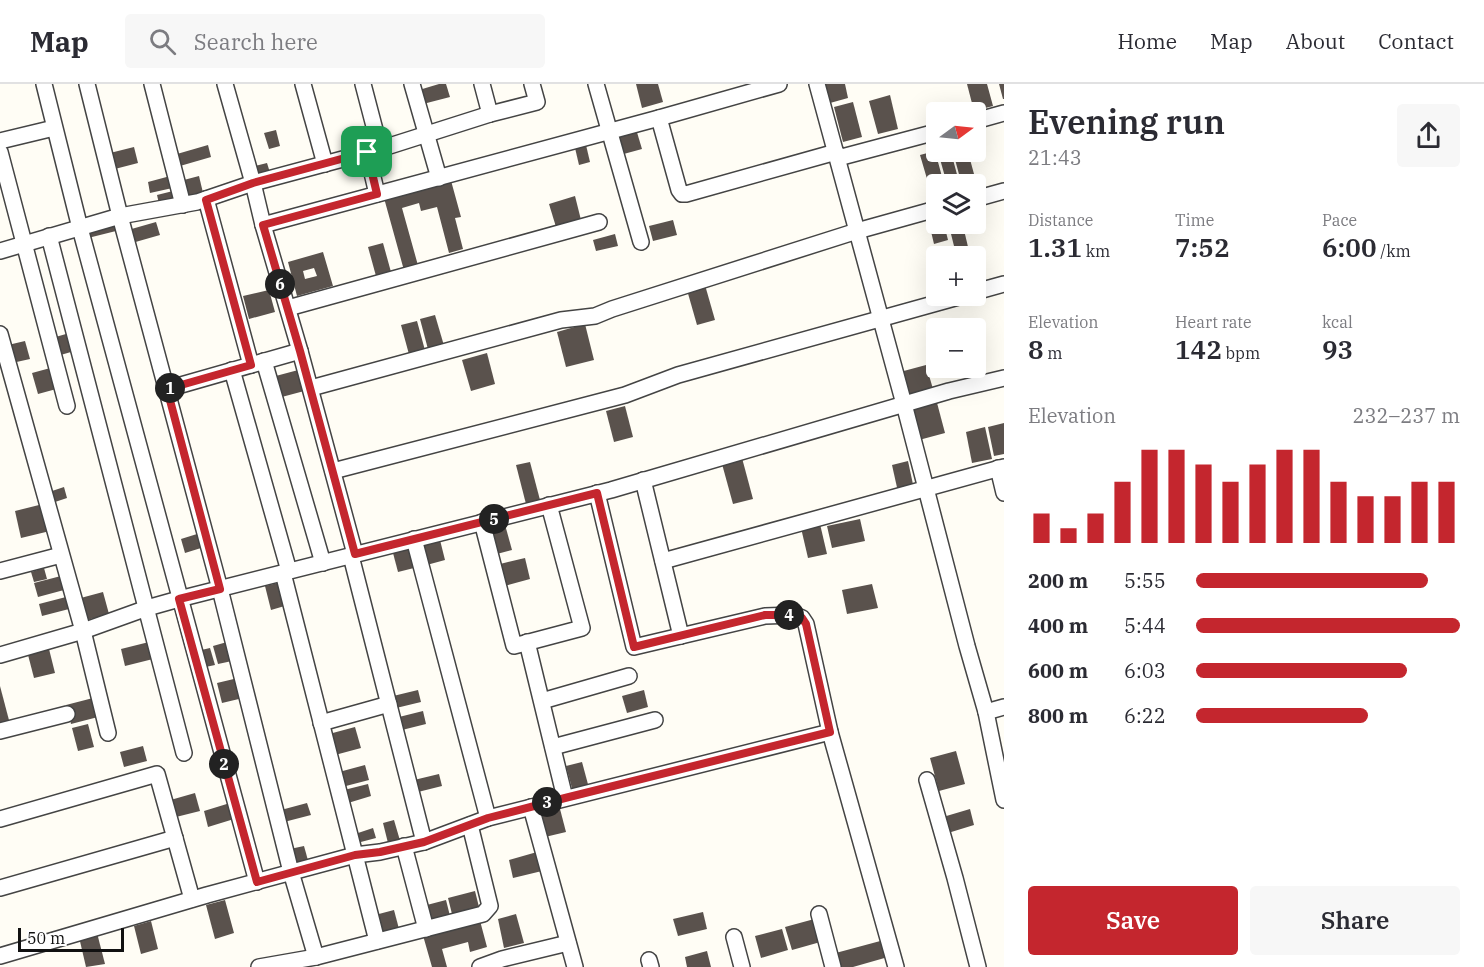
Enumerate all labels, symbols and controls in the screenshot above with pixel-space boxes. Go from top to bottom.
search box [125,14,545,68]
text: Map [30,23,89,60]
icon: search [146,25,179,58]
text: Search here [194,27,318,56]
text: Home [1117,27,1177,55]
text: Map [1210,27,1253,55]
text: About [1286,27,1345,55]
text: Contact [1378,27,1454,55]
text: Evening run [1028,100,1225,143]
north arrow [926,102,986,162]
map controls [926,102,986,378]
button: share [1397,104,1460,167]
pin [341,126,392,177]
icon: arrive [350,135,383,168]
text: 21:43 [1028,144,1082,171]
button: layers [926,174,986,234]
text: Distance [1028,210,1093,230]
text: Time [1175,210,1214,230]
text: Pace [1322,210,1357,230]
text: 1.31 [1028,230,1082,264]
text: 7:52 [1175,230,1230,264]
text: 6:00 [1322,230,1377,264]
text: km [1082,241,1110,261]
text: /km [1377,241,1411,261]
button: + [926,246,986,306]
pin: 6 [265,269,295,299]
text: 6 [275,274,285,294]
text: Elevation [1028,312,1098,332]
text: Heart rate [1175,312,1252,332]
text: kcal [1322,312,1353,332]
button: − [926,318,986,378]
text: 8 [1028,332,1044,366]
text: 142 [1175,332,1222,366]
text: 93 [1322,332,1353,366]
text: m [1044,343,1063,363]
text: bpm [1222,343,1260,363]
pin: 1 [155,373,185,403]
text: 1 [165,378,175,398]
text: Elevation [1028,402,1116,429]
text: 232–237 m [1353,402,1460,429]
pin: 5 [479,504,509,534]
text: 5 [489,509,499,529]
text: 200 m [1028,567,1088,594]
text: 5:55 [1124,567,1166,594]
pin: 4 [774,600,804,630]
text: 4 [784,605,794,625]
text: 400 m [1028,612,1088,639]
text: 5:44 [1124,612,1166,639]
text: 600 m [1028,657,1088,684]
text: 6:03 [1124,657,1166,684]
text: 800 m [1028,702,1088,729]
text: 6:22 [1124,702,1166,729]
pin: 2 [209,749,239,779]
text: 2 [219,754,229,774]
pin: 3 [532,787,562,817]
text: 3 [542,792,552,812]
button: Save [1028,886,1238,955]
button: Share [1250,886,1460,955]
scale bar [18,925,124,952]
text: 50 m [27,928,65,948]

